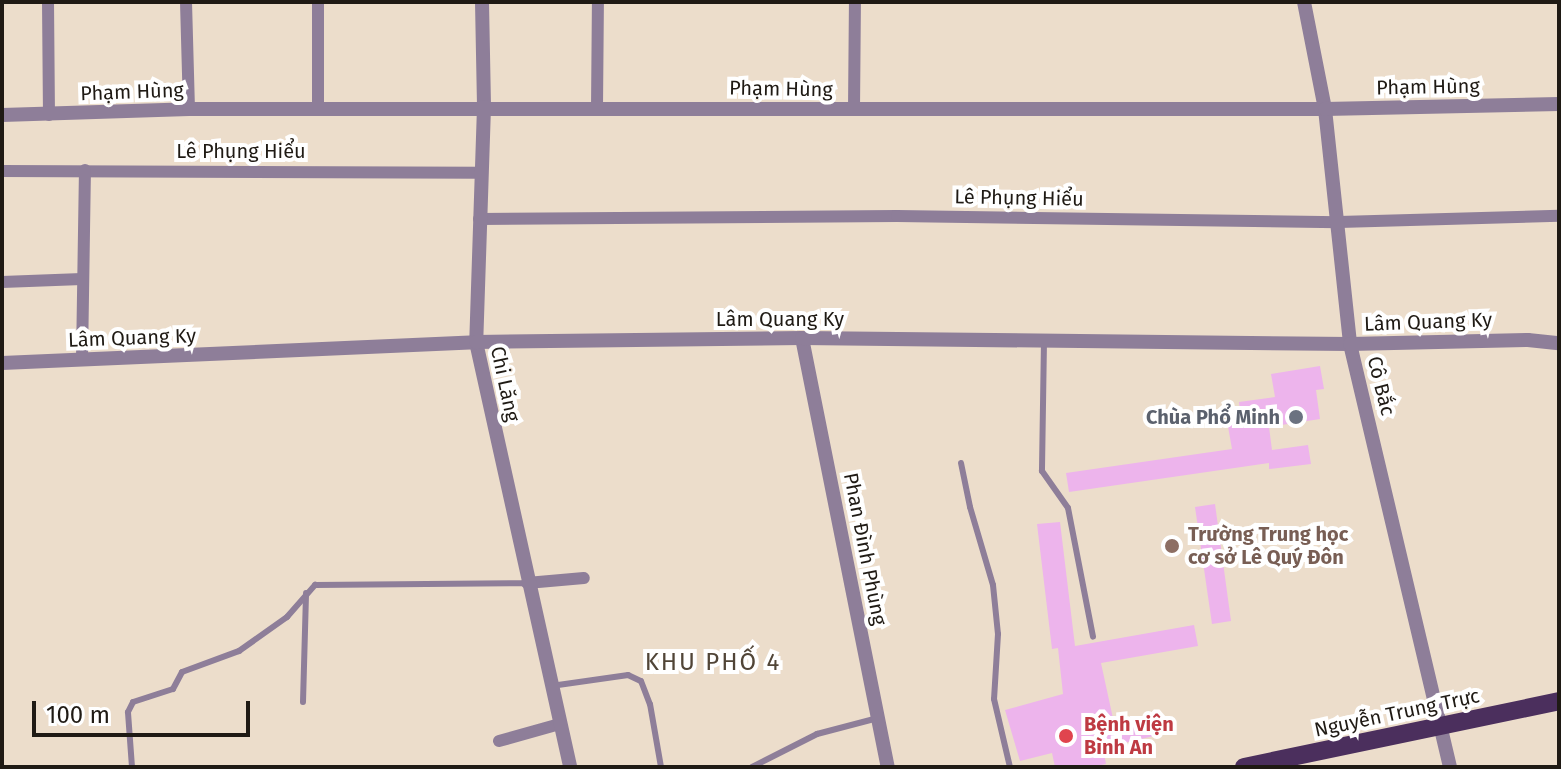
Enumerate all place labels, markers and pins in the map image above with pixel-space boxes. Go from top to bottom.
place label: Chùa Phổ Minh [1146,405,1280,429]
marker: Chùa Phổ Minh [1287,408,1305,426]
place label: Trường Trung học cơ sở Lê Quý Đôn [1188,522,1348,569]
marker: Trường Trung học cơ sở Lê Quý Đôn [1163,537,1181,555]
place label: Bệnh viện Bình An [1084,712,1174,759]
marker: Bệnh viện Bình An [1055,725,1077,747]

